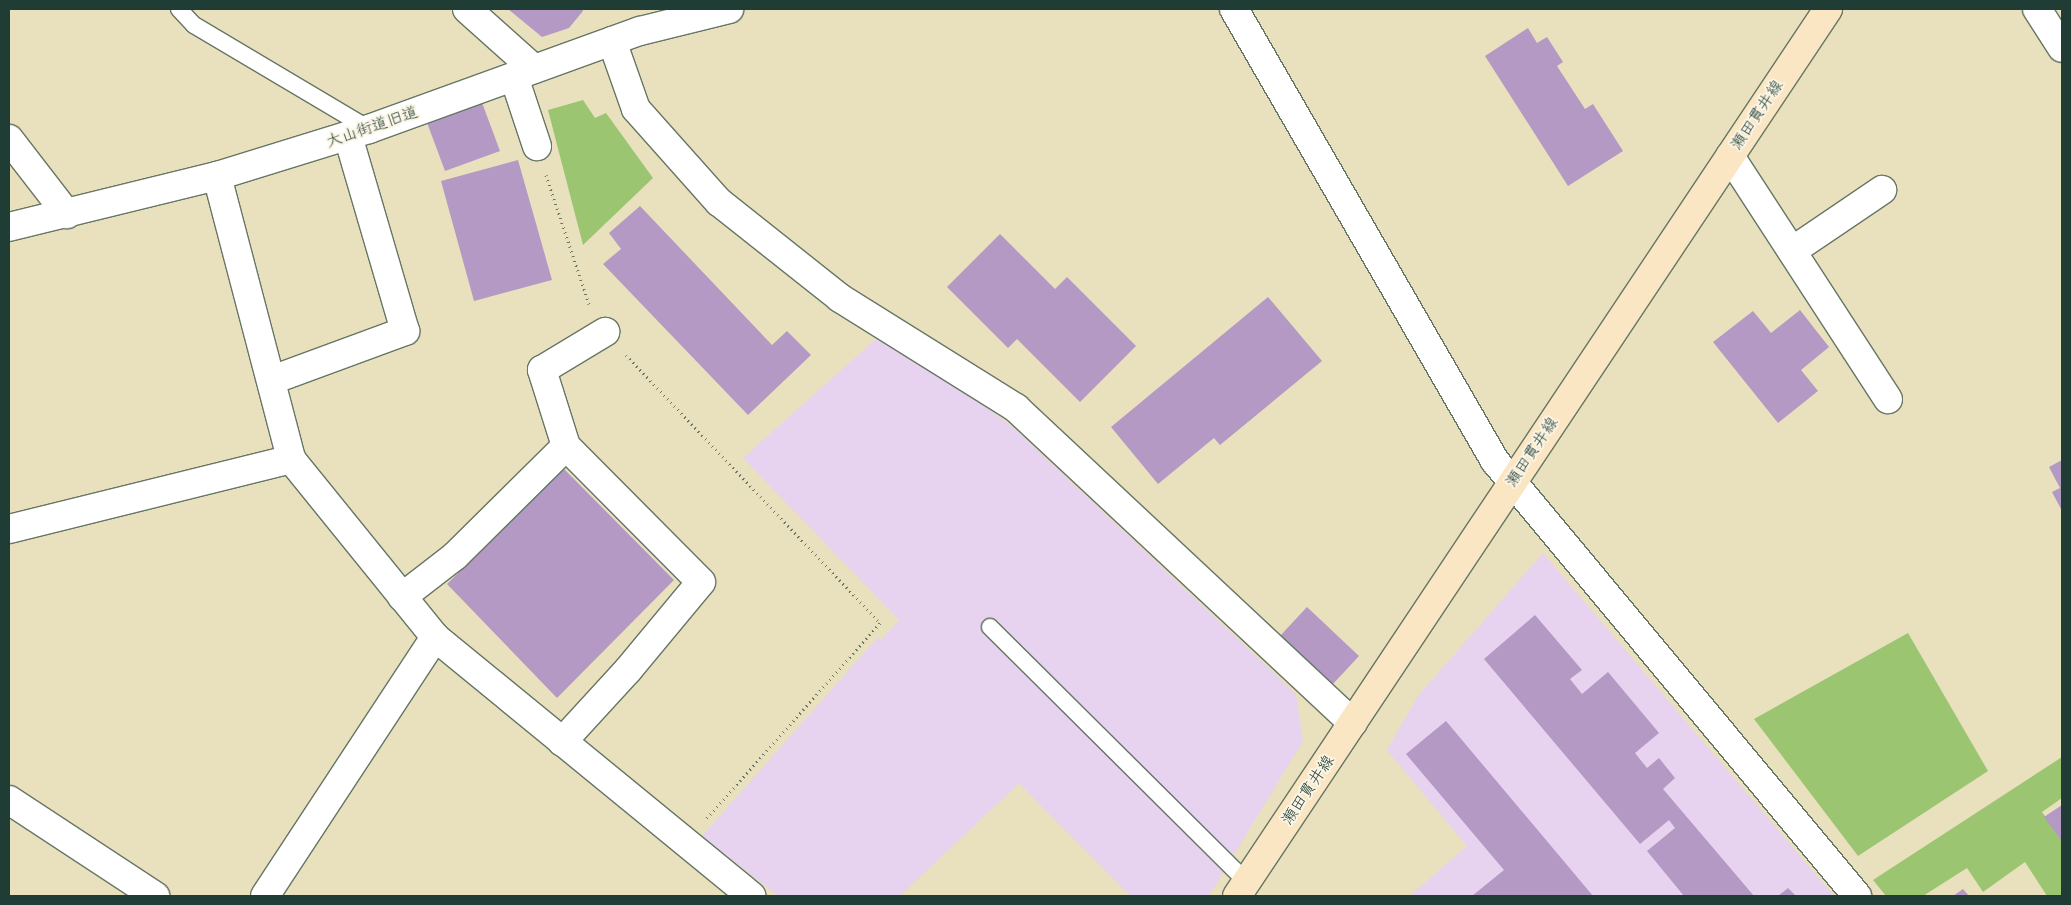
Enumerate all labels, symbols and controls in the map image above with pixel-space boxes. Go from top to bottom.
street label: 瀬田貫井線 [1727,76,1787,154]
street label: 大山街道旧道 [323,102,421,152]
street label: 瀬田貫井線 [1502,413,1562,491]
street label: 瀬田貫井線 [1278,751,1338,829]

